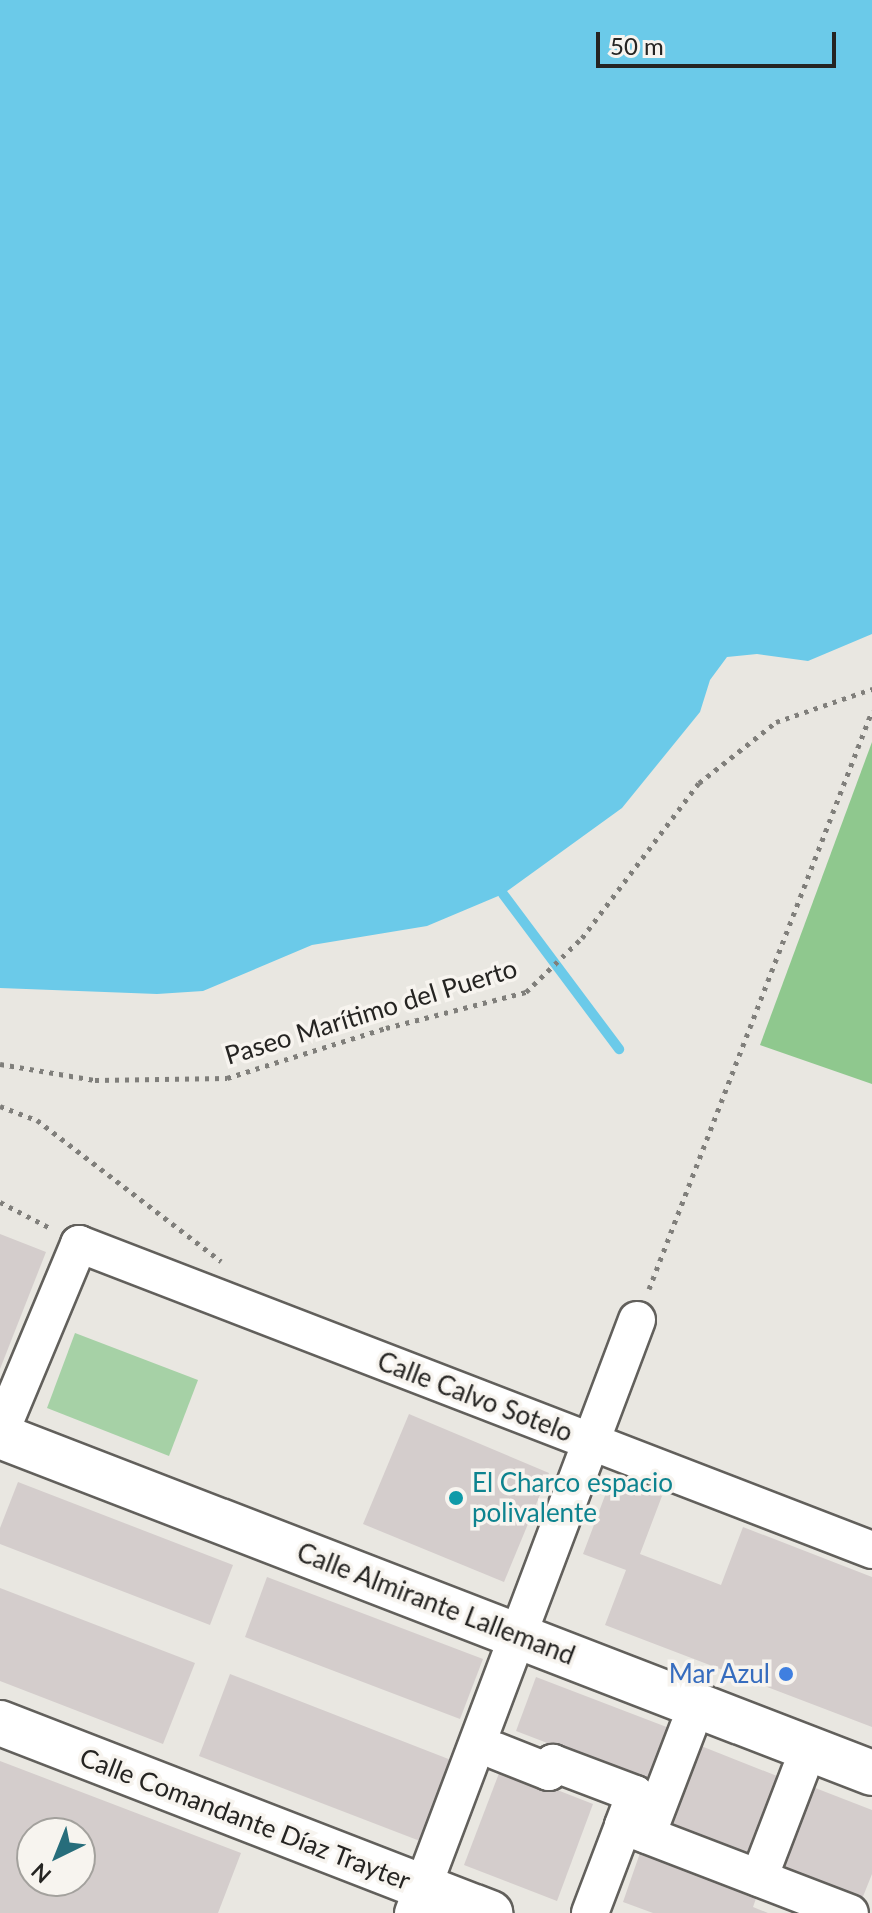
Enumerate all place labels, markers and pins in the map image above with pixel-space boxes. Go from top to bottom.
place label: El Charco espacio polivalente [472,1467,673,1528]
marker: El Charco espacio polivalente [447,1489,465,1507]
place label: Mar Azul [667,1658,770,1690]
marker: Mar Azul [777,1665,795,1683]

